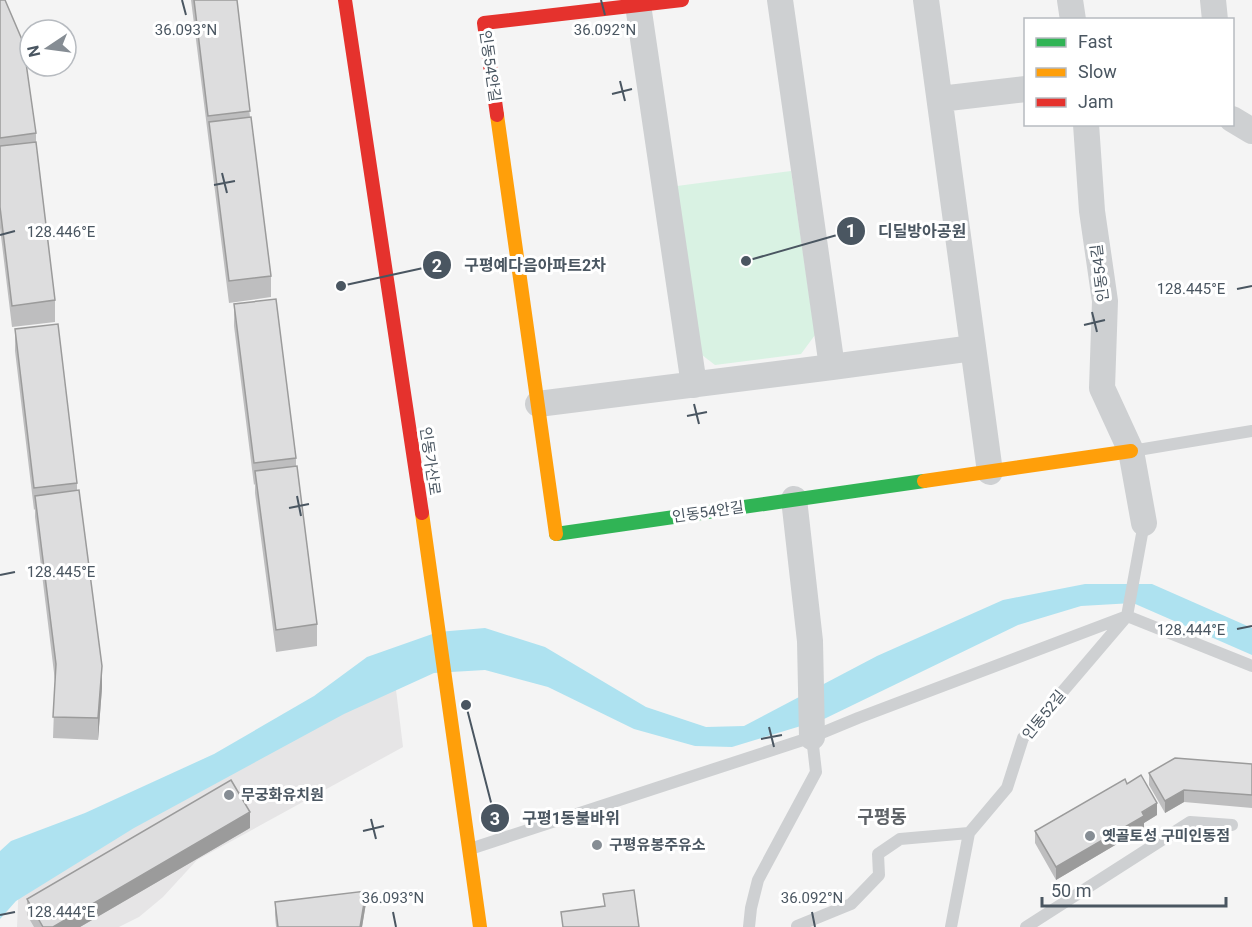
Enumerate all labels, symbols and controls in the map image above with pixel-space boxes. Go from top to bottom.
north arrow [18,18,78,78]
legend [1024,18,1234,126]
text: 36.093°N [155,21,217,39]
text: 36.092°N [574,21,636,39]
street label: 인동54안길 [476,29,504,103]
text: Fast [1078,31,1113,52]
text: N [23,44,44,59]
text: Slow [1078,61,1117,82]
text: Jam [1078,91,1114,112]
callout: 디딜방아공원 [836,214,978,248]
text: 1 [846,220,856,241]
text: 디딜방아공원 [878,222,966,241]
text: 128.446°E [27,223,96,241]
street label: 인동54길 [1088,243,1112,303]
callout: 구평예다음아파트2차 [422,248,618,282]
text: 2 [432,255,442,276]
text: 구평예다음아파트2차 [464,256,606,275]
text: 128.445°E [1157,280,1226,298]
street label: 인동가산로 [416,426,444,496]
street label: 인동54안길 [671,498,745,526]
text: 128.445°E [27,563,96,581]
text: 128.444°E [1157,621,1226,639]
street label: 인동52길 [1019,687,1069,743]
place label: 무궁화유치원 [241,786,324,804]
marker: 무궁화유치원 [222,788,236,802]
callout: 구평1동불바위 [480,801,632,835]
district label: 구평동 [857,806,907,827]
text: 3 [490,808,500,829]
text: 구평1동불바위 [522,809,620,828]
place label: 옛골토성 구미인동점 [1102,827,1230,845]
marker: 옛골토성 구미인동점 [1083,829,1097,843]
place label: 구평유봉주유소 [609,836,706,854]
marker: 구평유봉주유소 [590,838,604,852]
scale bar [1042,870,1226,908]
text: 50 m [1051,880,1091,901]
text: 36.093°N [362,889,424,907]
text: 36.092°N [781,889,843,907]
text: 128.444°E [27,903,96,921]

